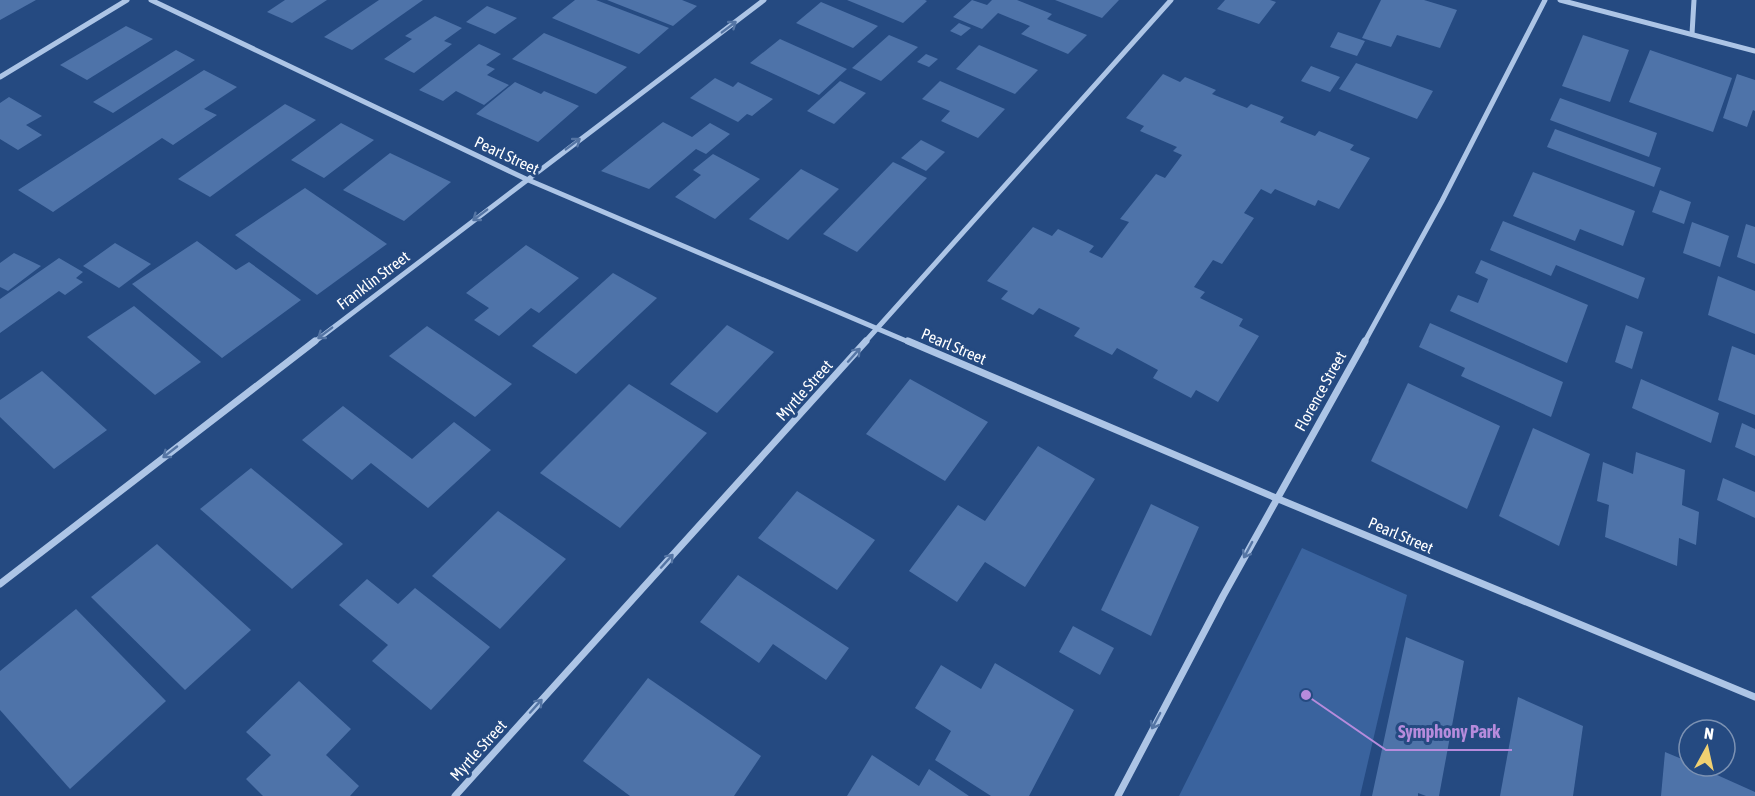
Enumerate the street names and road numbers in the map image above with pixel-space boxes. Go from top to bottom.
street label: Pearl Street [472,132,542,178]
street label: Franklin Street [333,247,413,313]
street label: Pearl Street [919,324,989,368]
street label: Florence Street [1291,348,1349,434]
street label: Myrtle Street [772,356,837,425]
street label: Pearl Street [1366,513,1436,557]
street label: Myrtle Street [446,716,511,785]

